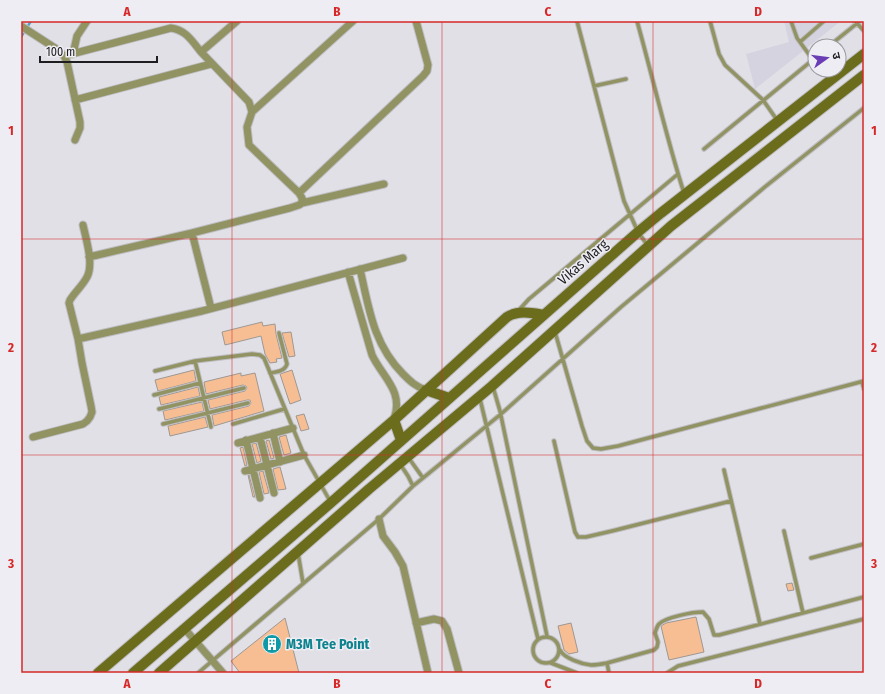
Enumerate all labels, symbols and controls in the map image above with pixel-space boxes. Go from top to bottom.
text: A [122,4,131,19]
text: B [333,4,341,19]
text: C [545,4,552,19]
text: D [754,4,762,19]
scale bar [40,38,157,64]
north arrow [807,38,847,78]
text: 100 m [46,45,75,59]
text: उ [829,51,843,61]
text: 1 [8,123,14,138]
text: 1 [871,123,877,138]
street label: Vikas Marg [554,235,612,288]
text: 2 [7,340,14,355]
text: 2 [870,340,877,355]
text: 3 [7,556,14,571]
text: 3 [870,556,877,571]
building icon: M3M Tee Point [261,633,283,655]
place label: M3M Tee Point [286,636,371,653]
text: A [122,676,131,691]
text: B [333,676,341,691]
text: C [545,676,552,691]
text: D [754,676,762,691]

